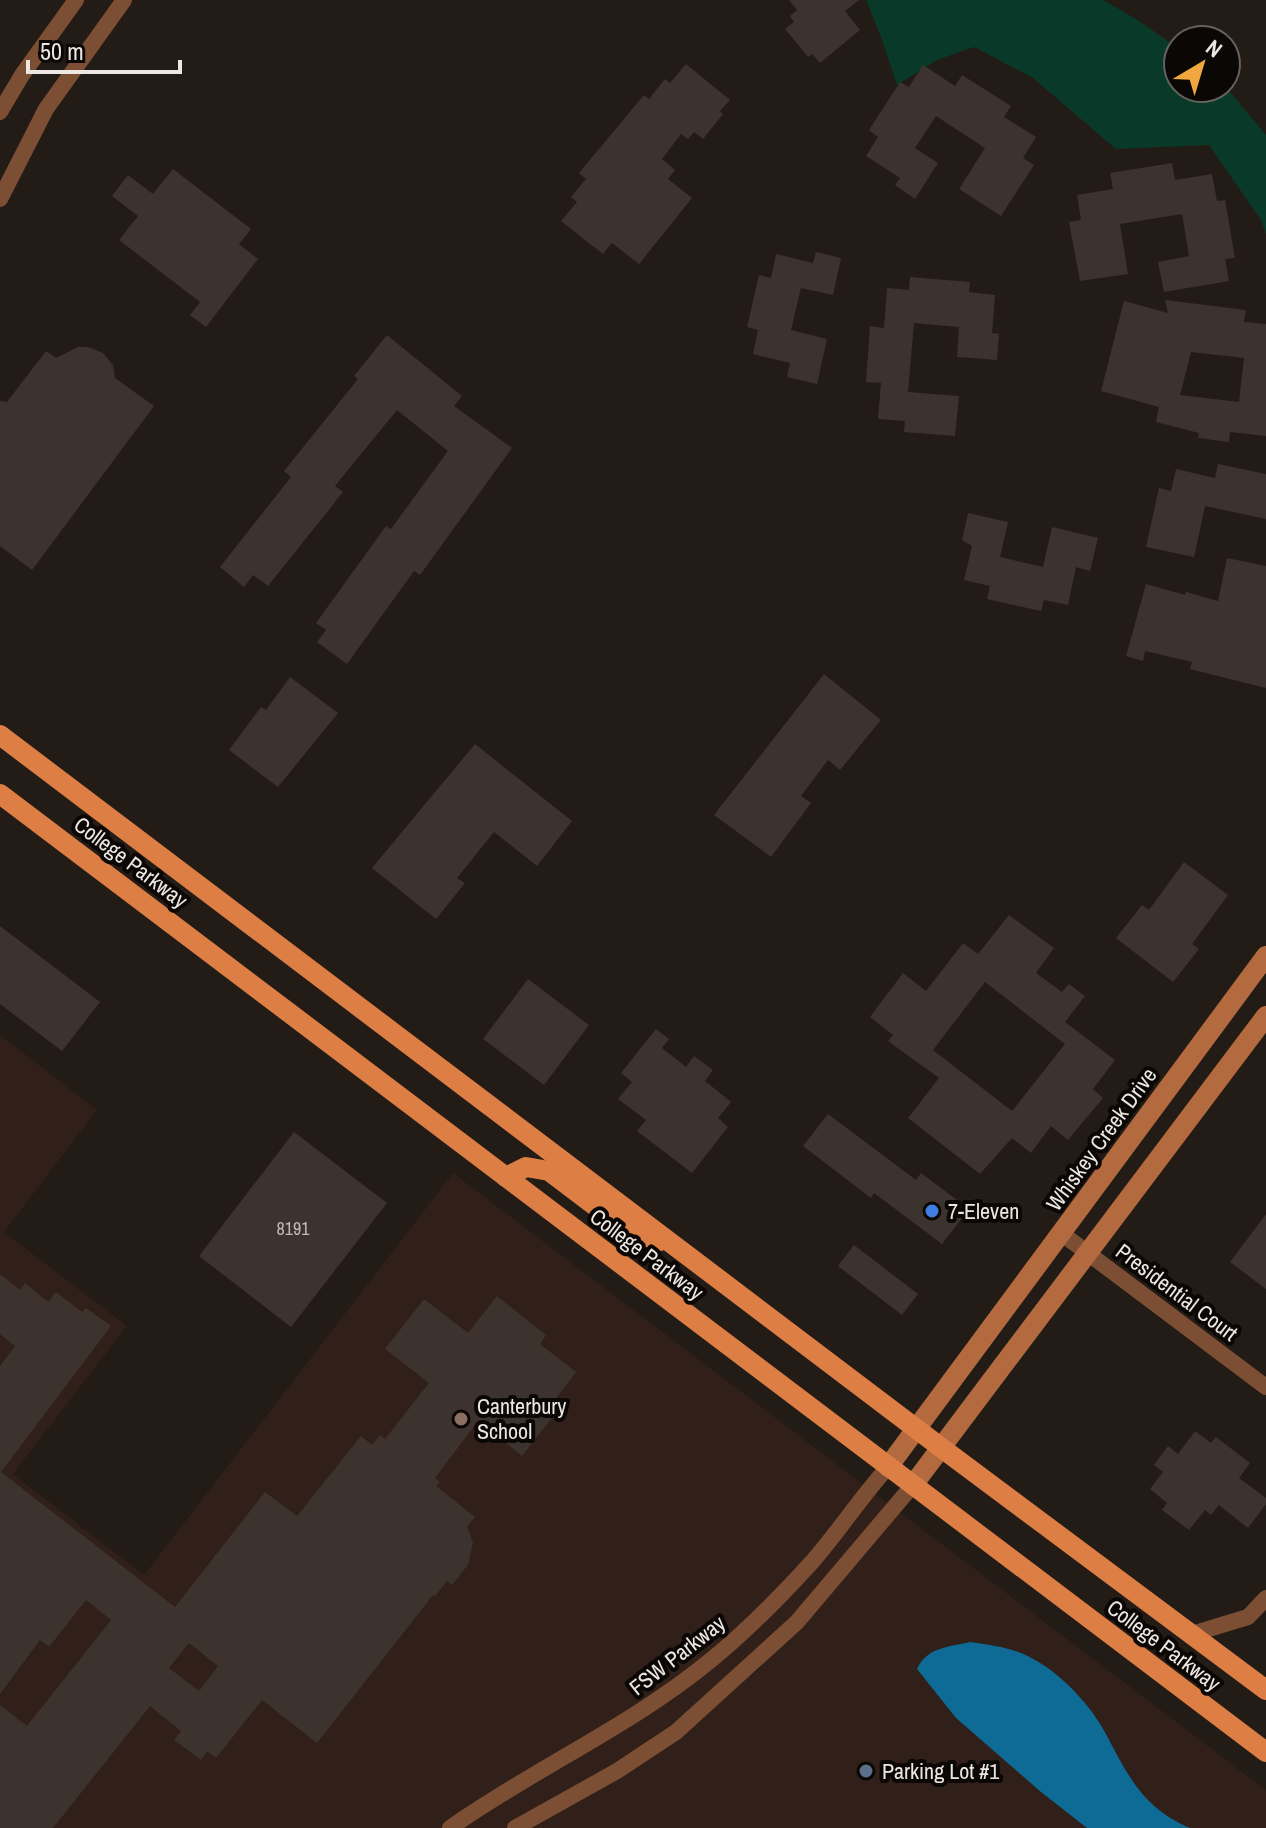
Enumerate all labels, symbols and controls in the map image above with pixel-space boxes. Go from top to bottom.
scale bar [28,24,180,74]
north arrow [1162,24,1242,104]
text: N [1200,32,1229,64]
text: 50 m [40,35,84,67]
street label: College Parkway [68,809,194,915]
street label: Whiskey Creek Drive [1039,1061,1163,1217]
place label: 7-Eleven [948,1196,1019,1226]
street label: College Parkway [584,1201,710,1307]
marker: 7-Eleven [923,1202,941,1220]
house number: 8191 [277,1216,310,1241]
street label: Presidential Court [1110,1236,1244,1348]
place label: Canterbury School [477,1391,566,1446]
marker: Canterbury School [452,1410,470,1428]
street label: College Parkway [1101,1592,1227,1698]
street label: FSW Parkway [623,1608,731,1702]
place label: Parking Lot #1 [882,1756,999,1786]
marker: Parking Lot #1 [857,1762,875,1780]

